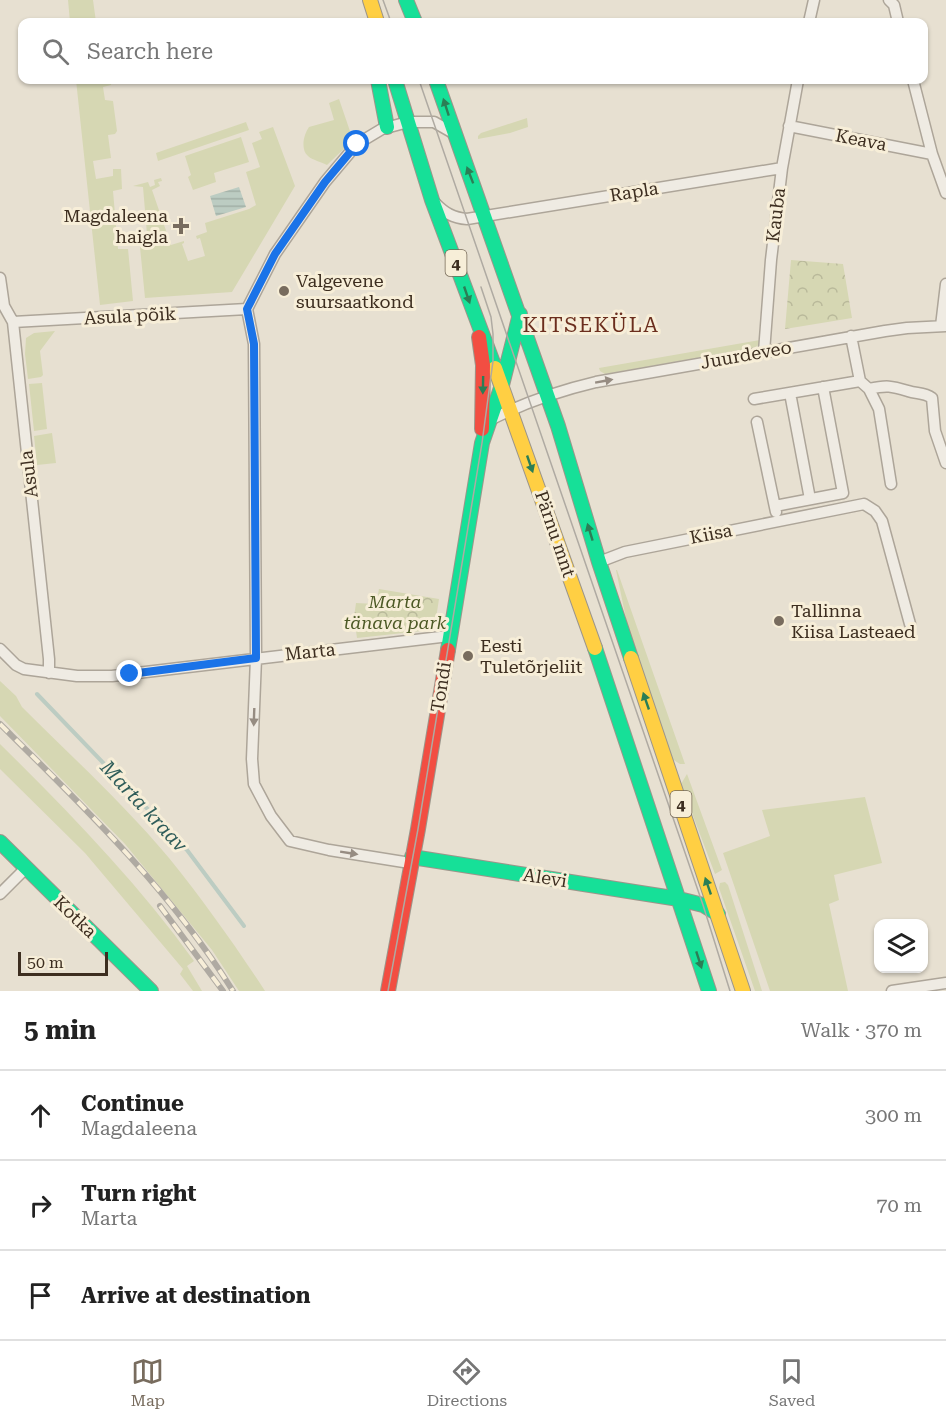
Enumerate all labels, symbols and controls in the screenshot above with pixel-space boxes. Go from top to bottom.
search box [18,18,928,84]
icon: search [39,35,72,68]
text: Search here [87,39,213,64]
one-way arrow [440,98,450,116]
street label: Keava [834,124,889,155]
route start [343,130,369,156]
one-way arrow [465,166,475,184]
street label: Rapla [608,177,660,206]
street label: Kauba [762,186,789,243]
place label: Magdaleena haigla [63,205,168,247]
marker: Magdaleena haigla [172,217,190,235]
road number: 4 [446,250,466,276]
place label: Valgevene suursaatkond [296,270,414,312]
marker: Valgevene suursaatkond [277,284,291,298]
one-way arrow [462,286,472,304]
street label: Asula põik [83,303,177,328]
district label: KITSEKÜLA [523,312,659,337]
street label: Juurdeveo [699,336,793,373]
one-way arrow [478,375,487,394]
one-way arrow [594,376,613,385]
street label: Asula [15,449,42,499]
one-way arrow [526,455,536,473]
street label: Pärnu mnt [531,488,580,580]
street label: Kiisa [688,519,734,548]
one-way arrow [585,523,594,541]
park label: Marta tänava park [344,591,446,633]
place label: Tallinna Kiisa Lasteaed [791,600,916,642]
marker: Tallinna Kiisa Lasteaed [772,614,786,628]
place label: Eesti Tuletõrjeliit [480,635,583,677]
street label: Marta [284,638,337,665]
marker: Eesti Tuletõrjeliit [461,649,475,663]
route end [116,660,142,686]
street label: Tondi [426,660,455,714]
one-way arrow [640,692,650,710]
one-way arrow [249,707,258,726]
water label: Marta kraav [95,755,193,857]
road number: 4 [670,791,692,817]
one-way arrow [340,849,359,858]
street label: Alevi [522,864,569,891]
one-way arrow [703,876,712,894]
street label: Kotka [50,891,101,942]
map controls [874,919,928,973]
button: layers [874,919,928,973]
scale bar [18,949,108,976]
one-way arrow [695,951,704,969]
text: 50 m [27,953,64,972]
text: 5 min [24,1015,96,1045]
text: Walk · 370 m [801,1018,922,1042]
text: Continue [81,1091,184,1116]
icon: ahead [24,1099,57,1132]
text: 300 m [865,1103,922,1127]
text: Magdaleena [81,1116,197,1140]
text: Turn right [81,1181,196,1206]
icon: right [24,1189,57,1222]
text: 70 m [876,1193,922,1217]
text: Marta [81,1206,137,1230]
icon: arrive [24,1279,57,1312]
text: Arrive at destination [81,1283,310,1308]
tab: Map [131,1355,165,1410]
tab: Directions [427,1355,507,1410]
tab: Saved [769,1355,815,1410]

